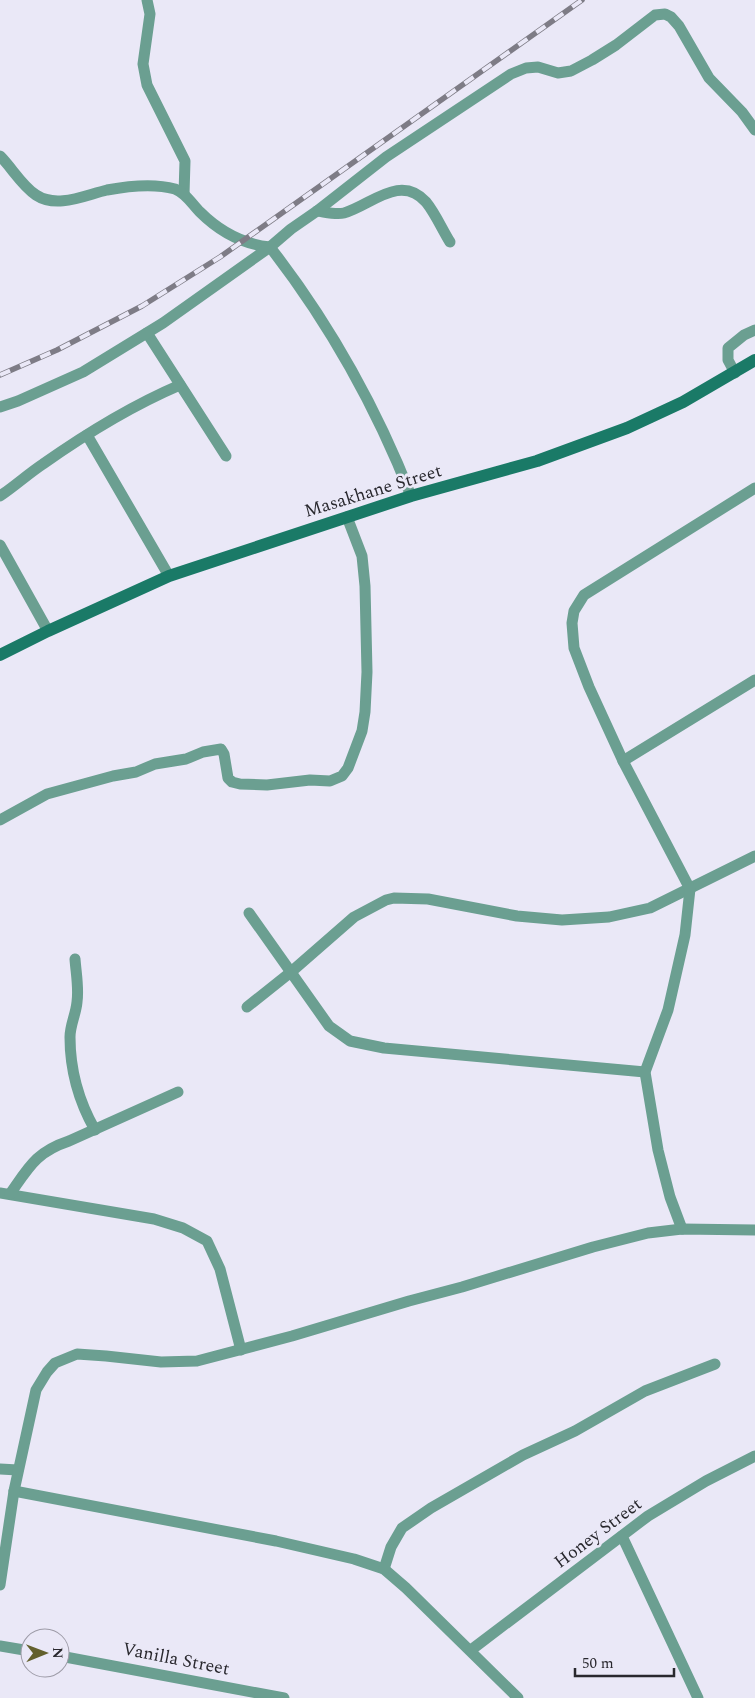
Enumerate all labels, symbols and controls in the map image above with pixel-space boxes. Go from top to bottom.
street label: Masakhane Street [301,457,445,525]
street label: Honey Street [548,1491,648,1575]
north arrow [20,1628,70,1678]
street label: Vanilla Street [120,1635,232,1683]
scale bar [575,1646,674,1678]
text: N [47,1647,68,1659]
text: 50 m [582,1652,614,1675]

